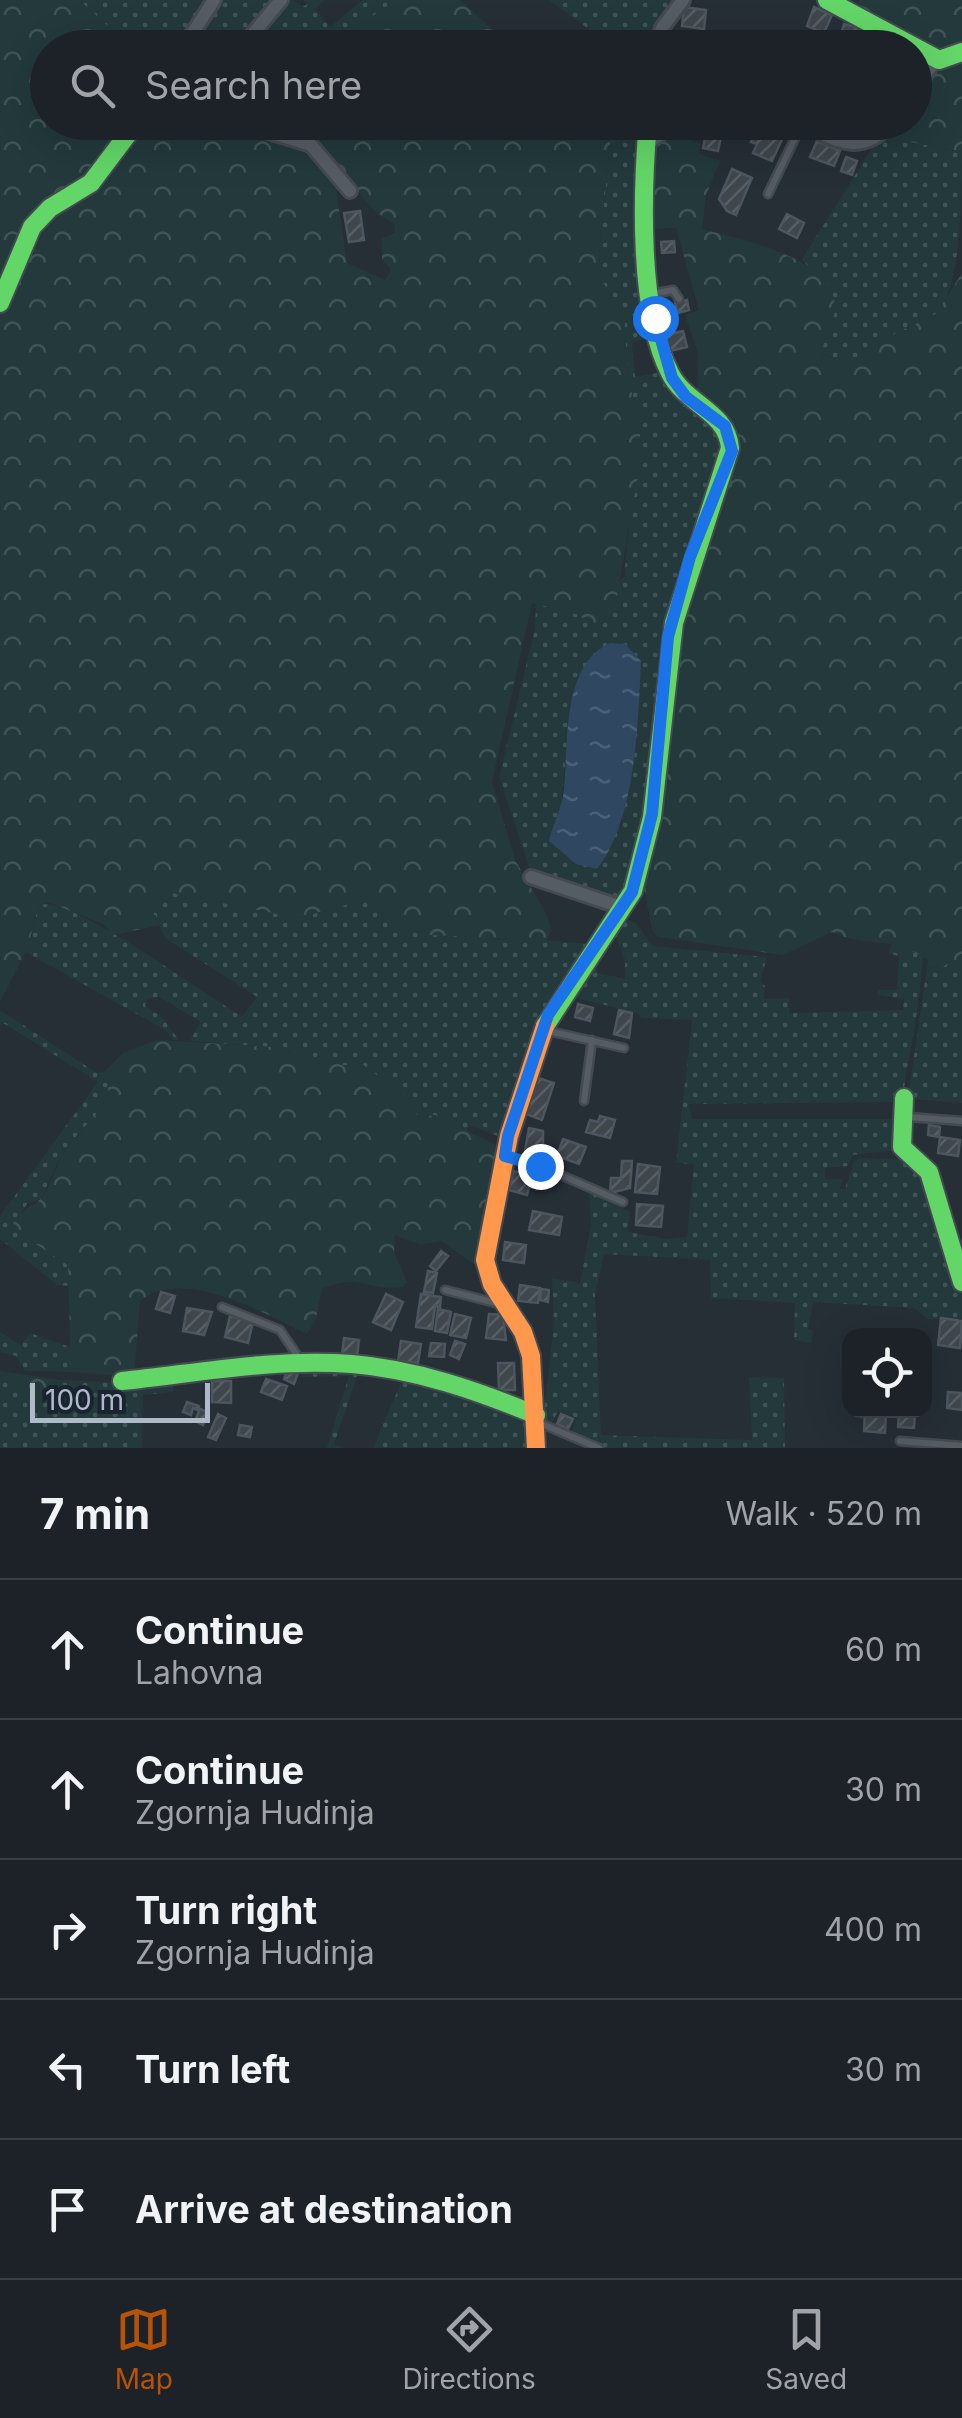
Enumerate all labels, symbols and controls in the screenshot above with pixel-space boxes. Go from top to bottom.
search box [30,30,932,140]
icon: search [65,58,120,113]
text: Search here [145,62,362,108]
route start [633,296,679,342]
route end [518,1144,564,1190]
map controls [842,1328,932,1418]
button: locate [842,1328,932,1418]
scale bar [30,1378,210,1422]
text: 100 m [45,1383,124,1417]
text: 7 min [40,1488,150,1539]
text: Walk · 520 m [725,1494,922,1533]
text: Continue [135,1607,304,1653]
icon: ahead [40,1622,95,1677]
text: 60 m [845,1630,922,1669]
text: Lahovna [135,1653,263,1692]
text: Continue [135,1747,304,1793]
icon: ahead [40,1762,95,1817]
text: 30 m [845,1770,922,1809]
text: Zgornja Hudinja [135,1793,375,1832]
text: Turn right [135,1887,317,1933]
icon: right [40,1902,95,1957]
text: 400 m [824,1910,922,1949]
text: Zgornja Hudinja [135,1933,375,1972]
icon: left [40,2042,95,2097]
text: Turn left [135,2046,290,2092]
text: 30 m [845,2050,922,2089]
icon: arrive [40,2182,95,2237]
text: Arrive at destination [135,2186,513,2232]
tab: Map [115,2302,173,2396]
tab: Directions [402,2302,536,2396]
tab: Saved [765,2302,847,2396]

